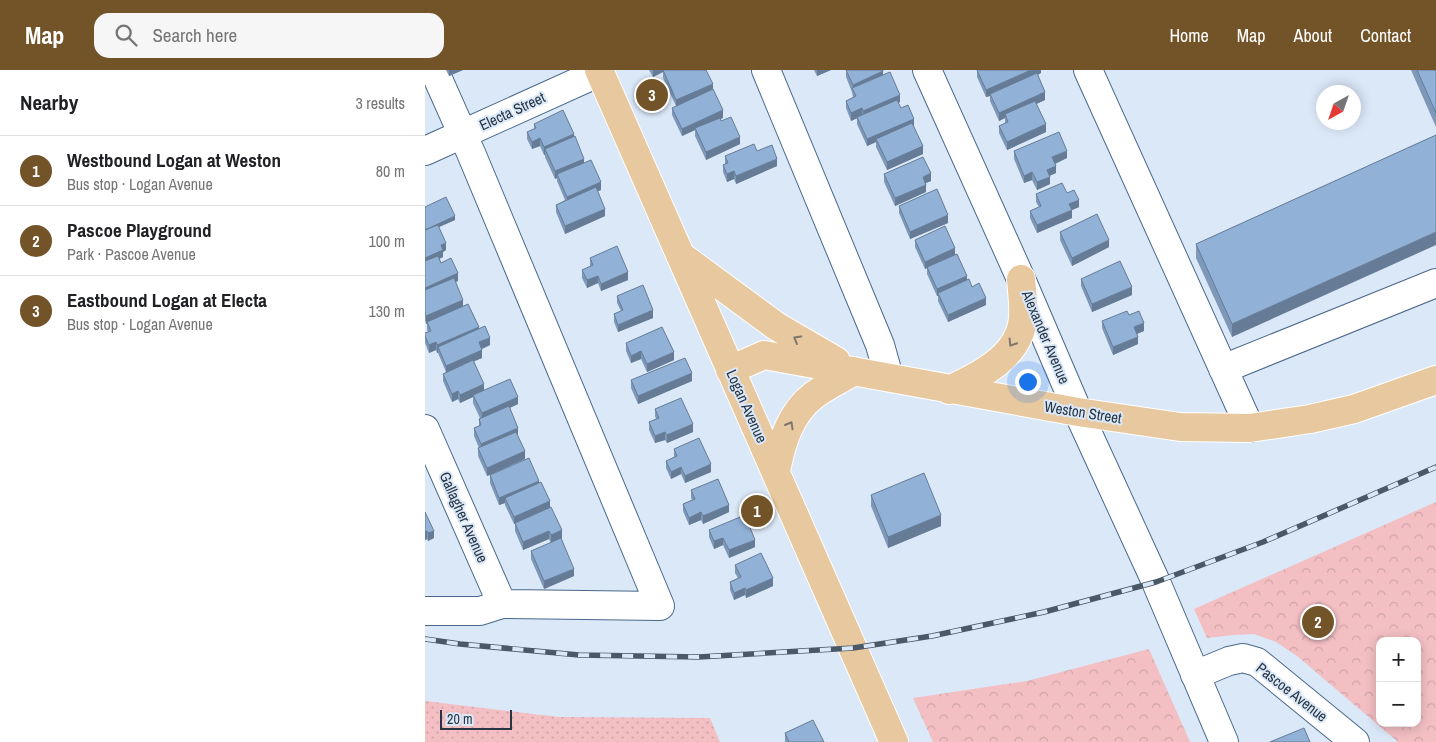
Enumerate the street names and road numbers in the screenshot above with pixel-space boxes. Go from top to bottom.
street label: Electa Street [476,86,549,135]
street label: Alexander Avenue [1016,286,1075,387]
street label: Logan Avenue [721,366,773,446]
street label: Weston Street [1043,396,1124,429]
street label: Gallagher Avenue [435,468,494,566]
street label: Pascoe Avenue [1252,657,1332,727]

